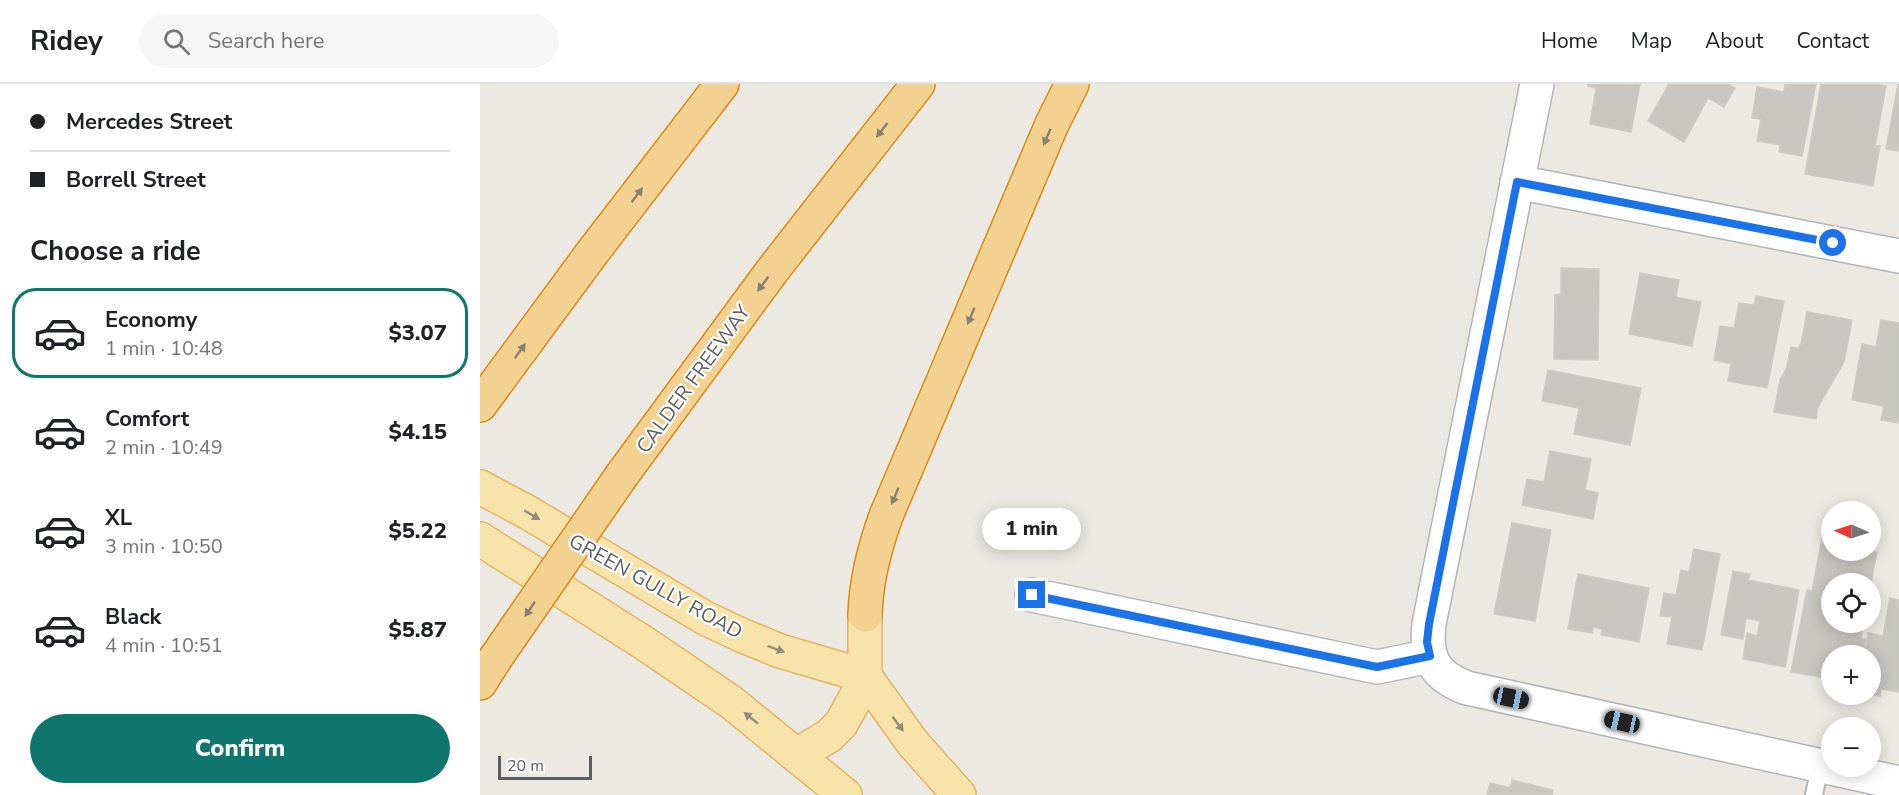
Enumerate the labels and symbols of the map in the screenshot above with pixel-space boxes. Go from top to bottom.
one-way arrow [875,122,888,138]
one-way arrow [1042,128,1052,146]
one-way arrow [630,187,642,202]
route start [1819,229,1846,256]
one-way arrow [757,277,769,292]
street label: CALDER FREEWAY [630,299,757,459]
one-way arrow [966,308,976,326]
one-way arrow [514,343,526,359]
one-way arrow [890,487,899,504]
north arrow [1821,501,1881,561]
callout: 1 min [982,508,1082,550]
one-way arrow [523,510,540,520]
street label: GREEN GULLY ROAD [564,527,747,645]
route end [1018,581,1045,608]
one-way arrow [524,601,535,618]
one-way arrow [767,644,785,654]
car [1492,685,1530,711]
car [1602,709,1642,735]
one-way arrow [743,711,759,724]
one-way arrow [892,716,904,732]
scale bar [498,753,592,780]

